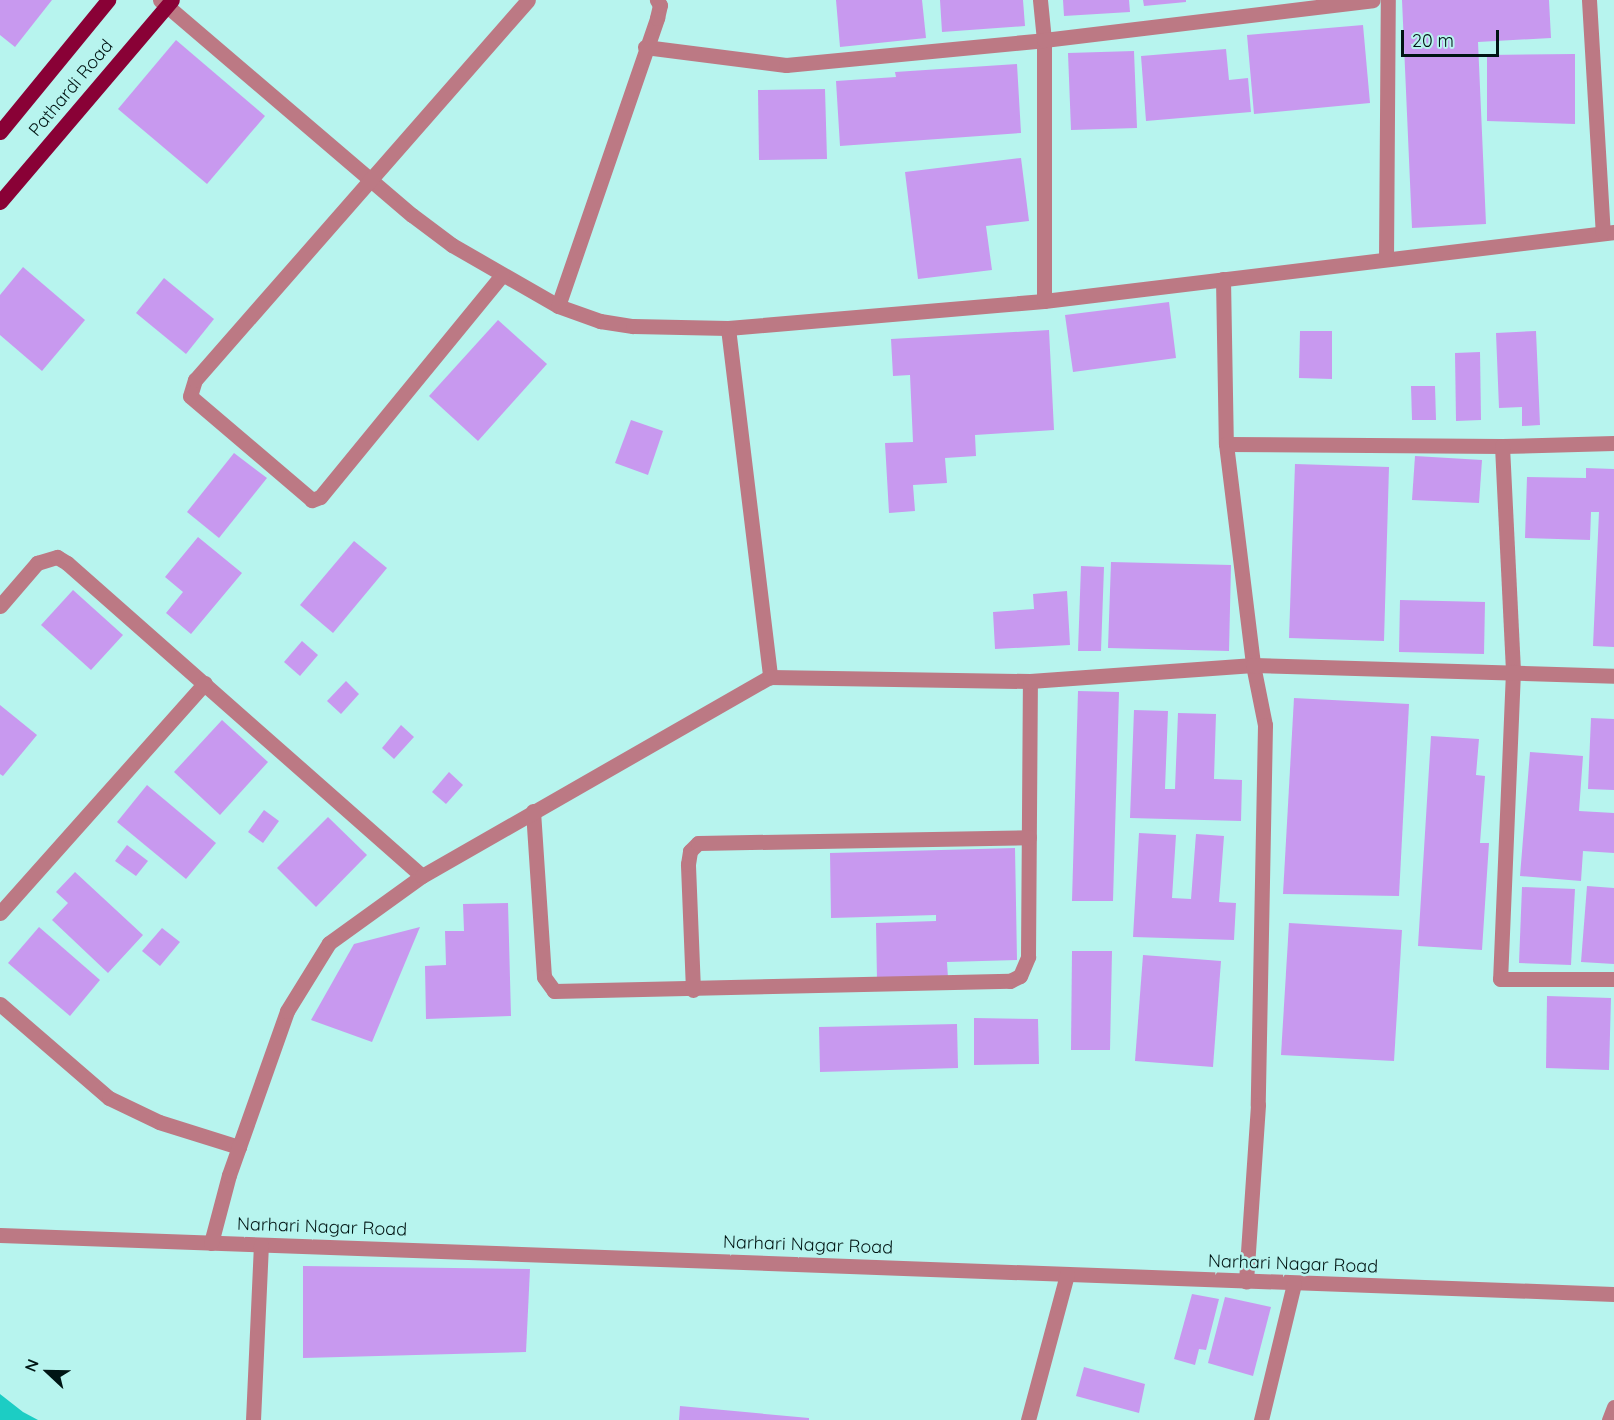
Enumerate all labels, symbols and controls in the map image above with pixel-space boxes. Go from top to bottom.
scale bar [1404,18,1502,56]
text: 20 m [1412,29,1454,52]
street label: Pathardi Road [24,35,118,141]
street label: Narhari Nagar Road [237,1213,407,1241]
street label: Narhari Nagar Road [723,1231,893,1259]
street label: Narhari Nagar Road [1208,1250,1378,1278]
north arrow [18,1342,78,1402]
text: N [20,1356,43,1374]

